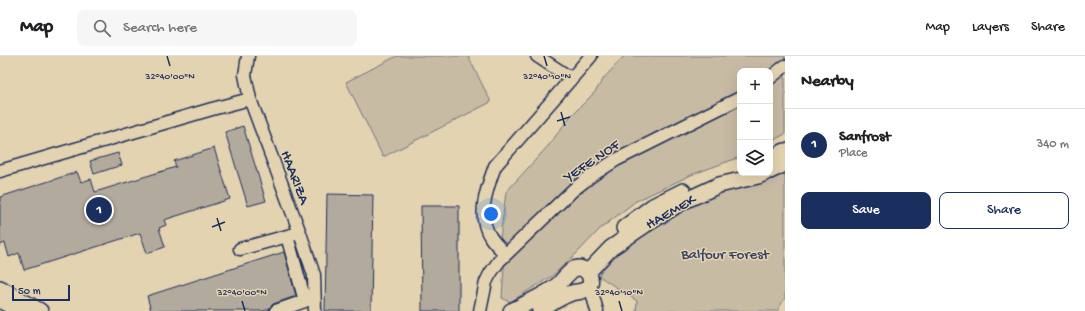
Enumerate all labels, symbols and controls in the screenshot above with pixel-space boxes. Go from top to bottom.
search box [77,10,357,46]
text: Map [20,16,53,39]
icon: search [91,17,113,39]
text: Search here [123,19,197,37]
text: Map [926,19,950,36]
text: Layers [972,19,1009,36]
text: Share [1031,19,1065,36]
map controls [737,68,773,176]
button: + [737,68,773,104]
text: 32°40'00"N [144,71,195,83]
text: 32°40'10"N [522,71,571,83]
text: Nearby [801,72,854,92]
button: − [737,104,773,140]
text: Sanfrost [839,128,891,146]
street label: YEFE NOF [559,136,625,188]
text: 1 [811,137,817,152]
text: 340 m [1036,137,1069,152]
button: layers [737,140,773,176]
text: Place [839,146,867,161]
street label: HAARIZA [276,148,313,208]
street label: HAEMEK [643,190,701,234]
button: Save [801,192,931,229]
button: Share [939,192,1069,229]
pin: 1 [86,195,112,225]
your location [481,204,501,224]
park label: Balfour Forest [680,246,771,264]
scale bar [12,283,70,302]
text: 50 m [18,286,40,298]
text: 32°40'00"N [216,287,267,299]
text: 32°40'10"N [594,287,643,299]

